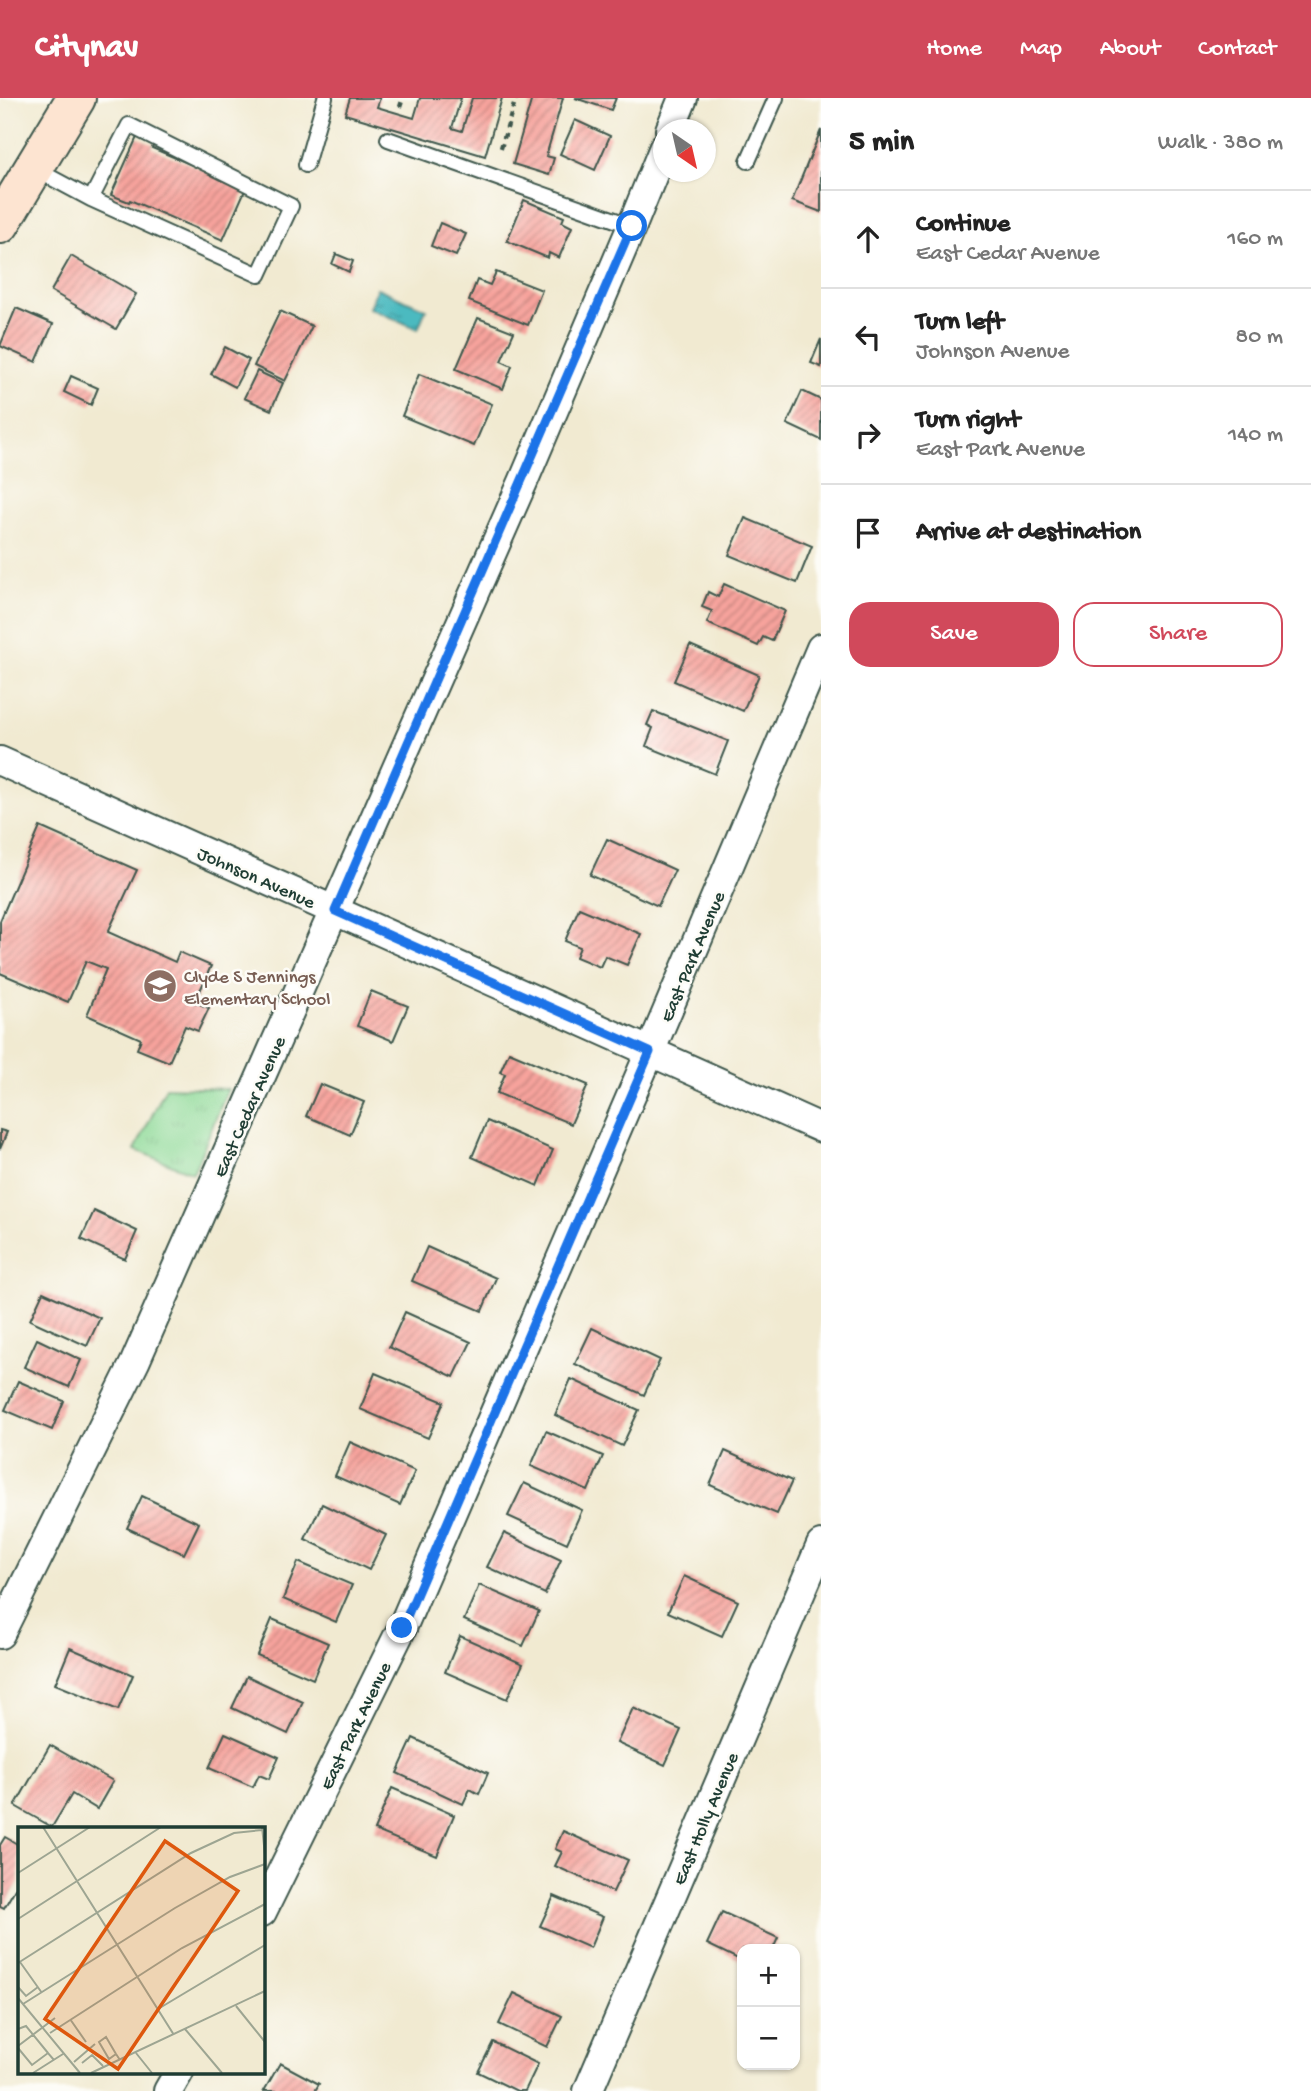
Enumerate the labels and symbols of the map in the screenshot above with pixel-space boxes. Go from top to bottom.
north arrow [653,119,716,182]
route start [616,210,647,241]
street label: Johnson Avenue [193,843,318,916]
street label: East Park Avenue [656,888,732,1026]
school or university icon: Clyde S Jennings Elementary School [141,967,179,1005]
place label: Clyde S Jennings Elementary School [184,967,330,1012]
street label: East Cedar Avenue [210,1033,293,1181]
route end [386,1612,417,1643]
street label: East Park Avenue [316,1659,398,1794]
street label: East Holly Avenue [669,1749,746,1889]
inset map [18,1827,264,2074]

